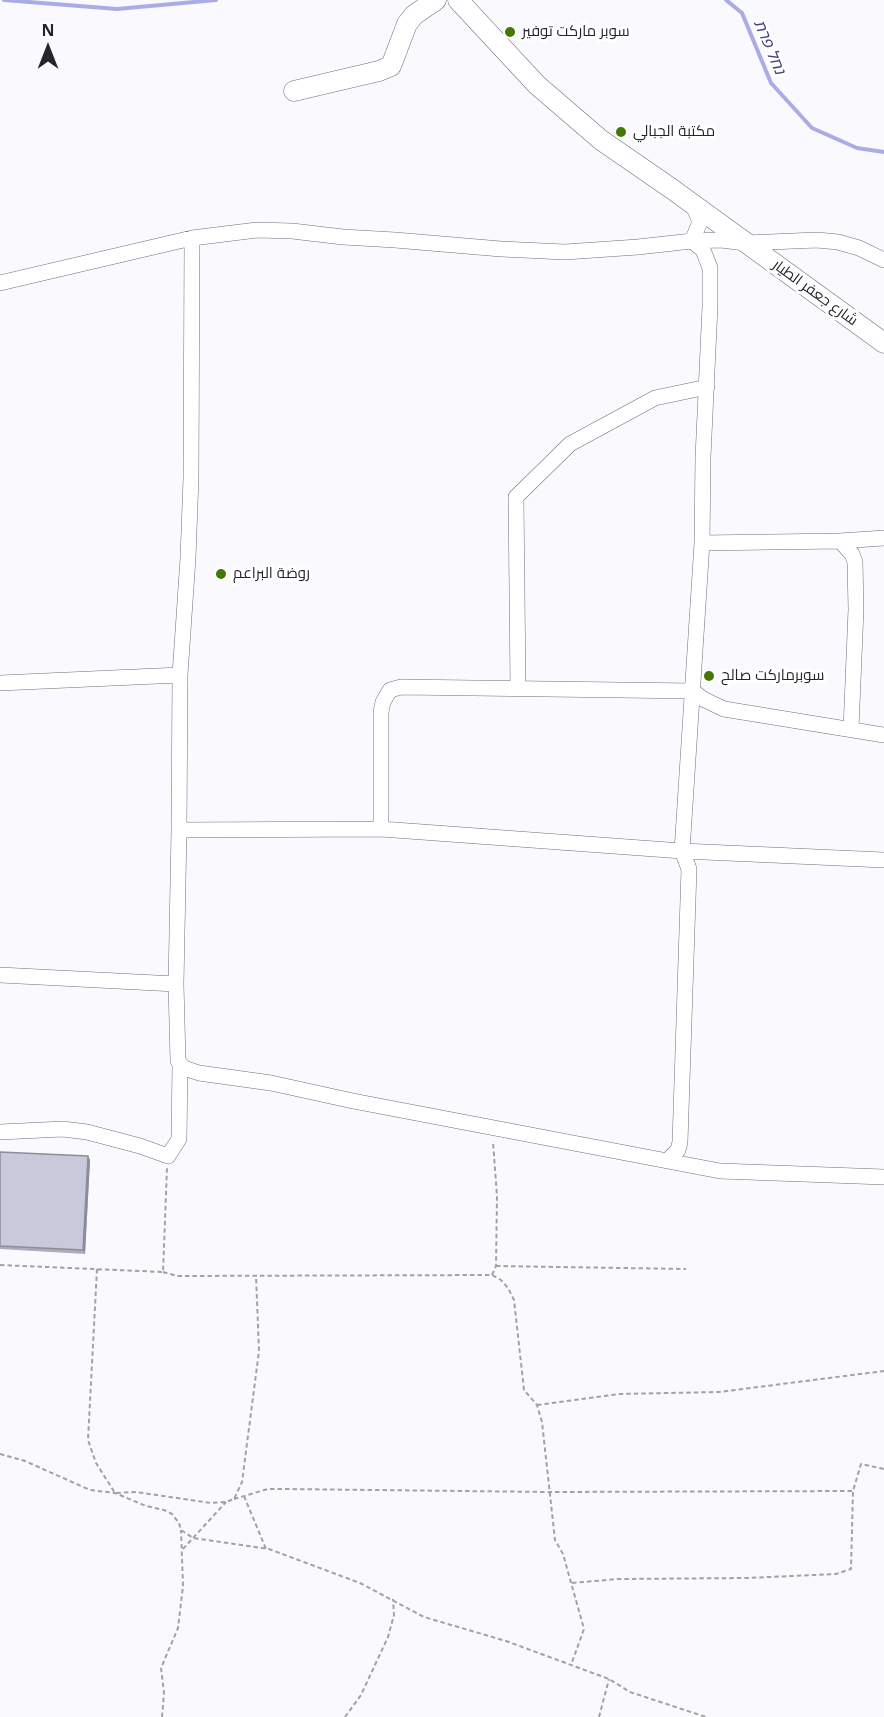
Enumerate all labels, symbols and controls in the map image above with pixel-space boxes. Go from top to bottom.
water label: נחל פרת [749,17,789,77]
north arrow [18,18,78,78]
text: N [41,19,55,41]
place label: سوبر ماركت توفير [522,23,630,41]
marker: سوبر ماركت توفير [503,25,517,39]
place label: مكتبة الجبالي [633,123,715,141]
marker: مكتبة الجبالي [614,125,628,139]
street label: شارع جعفر الطيار [769,256,861,330]
place label: روضة البراعم [233,565,310,583]
marker: روضة البراعم [214,567,228,581]
place label: سوبرماركت صالح [721,667,824,685]
marker: سوبرماركت صالح [702,669,716,683]

